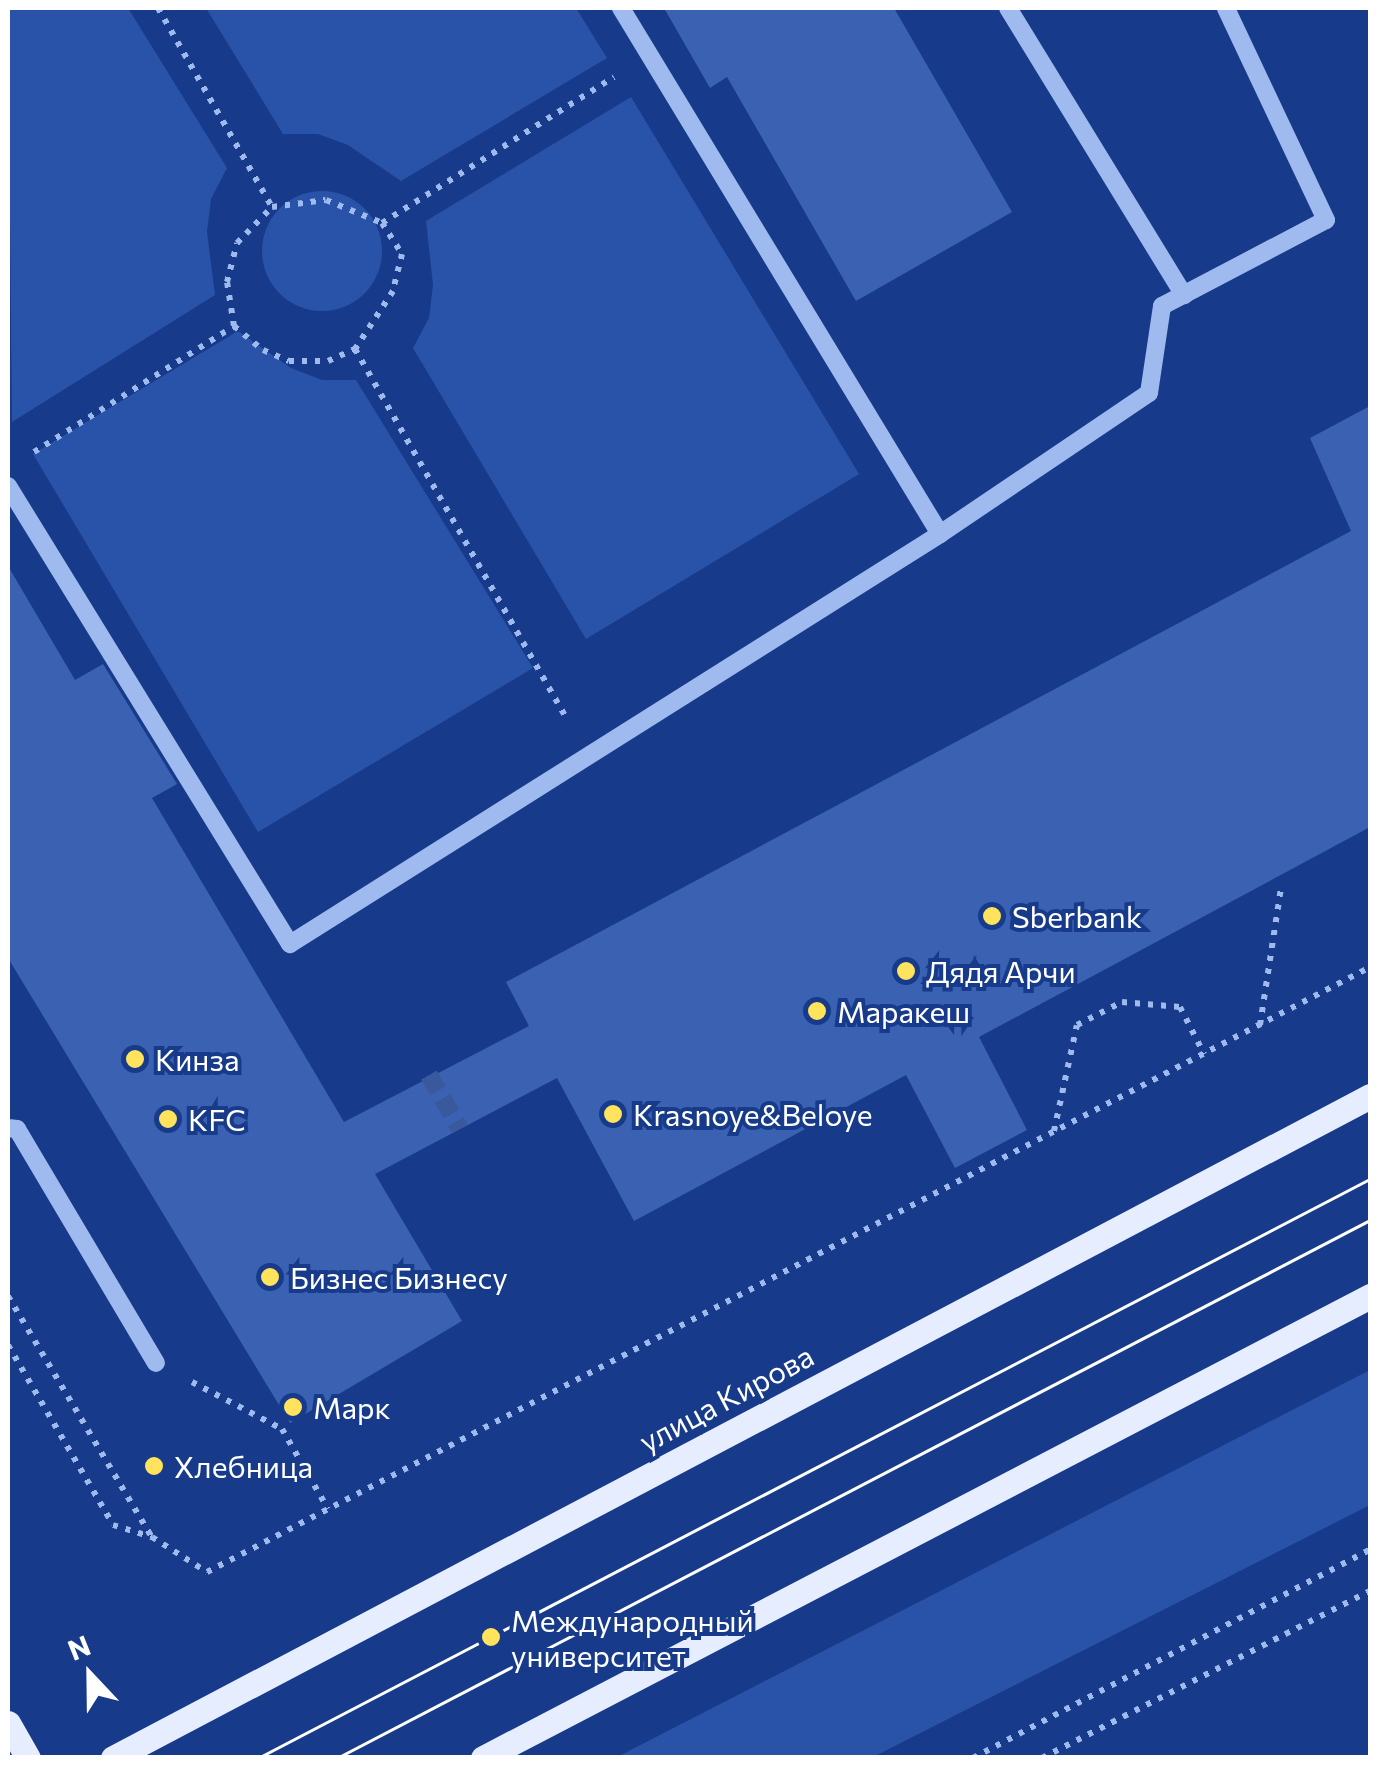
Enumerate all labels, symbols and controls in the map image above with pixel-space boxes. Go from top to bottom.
place label: Sberbank [1012,898,1142,934]
marker: Sberbank [981,905,1003,927]
place label: Дядя Арчи [926,953,1076,989]
marker: Дядя Арчи [895,960,917,982]
place label: Маракеш [837,993,970,1029]
marker: Маракеш [806,1000,828,1022]
place label: Кинза [155,1041,239,1077]
marker: Кинза [124,1048,146,1070]
place label: Krasnoye&Beloye [633,1096,873,1132]
place label: KFC [188,1101,246,1137]
marker: Krasnoye&Beloye [602,1103,624,1125]
marker: KFC [157,1108,179,1130]
place label: Бизнес Бизнесу [290,1259,508,1295]
marker: Бизнес Бизнесу [259,1266,281,1288]
street label: улица Кирова [633,1337,819,1459]
place label: Марк [313,1389,391,1425]
marker: Марк [282,1396,304,1418]
place label: Хлебница [174,1448,313,1484]
marker: Хлебница [143,1455,165,1477]
place label: Международный университет [511,1602,754,1672]
north arrow [40,1625,140,1725]
marker: Международный университет [480,1626,502,1648]
text: N [63,1627,95,1667]

